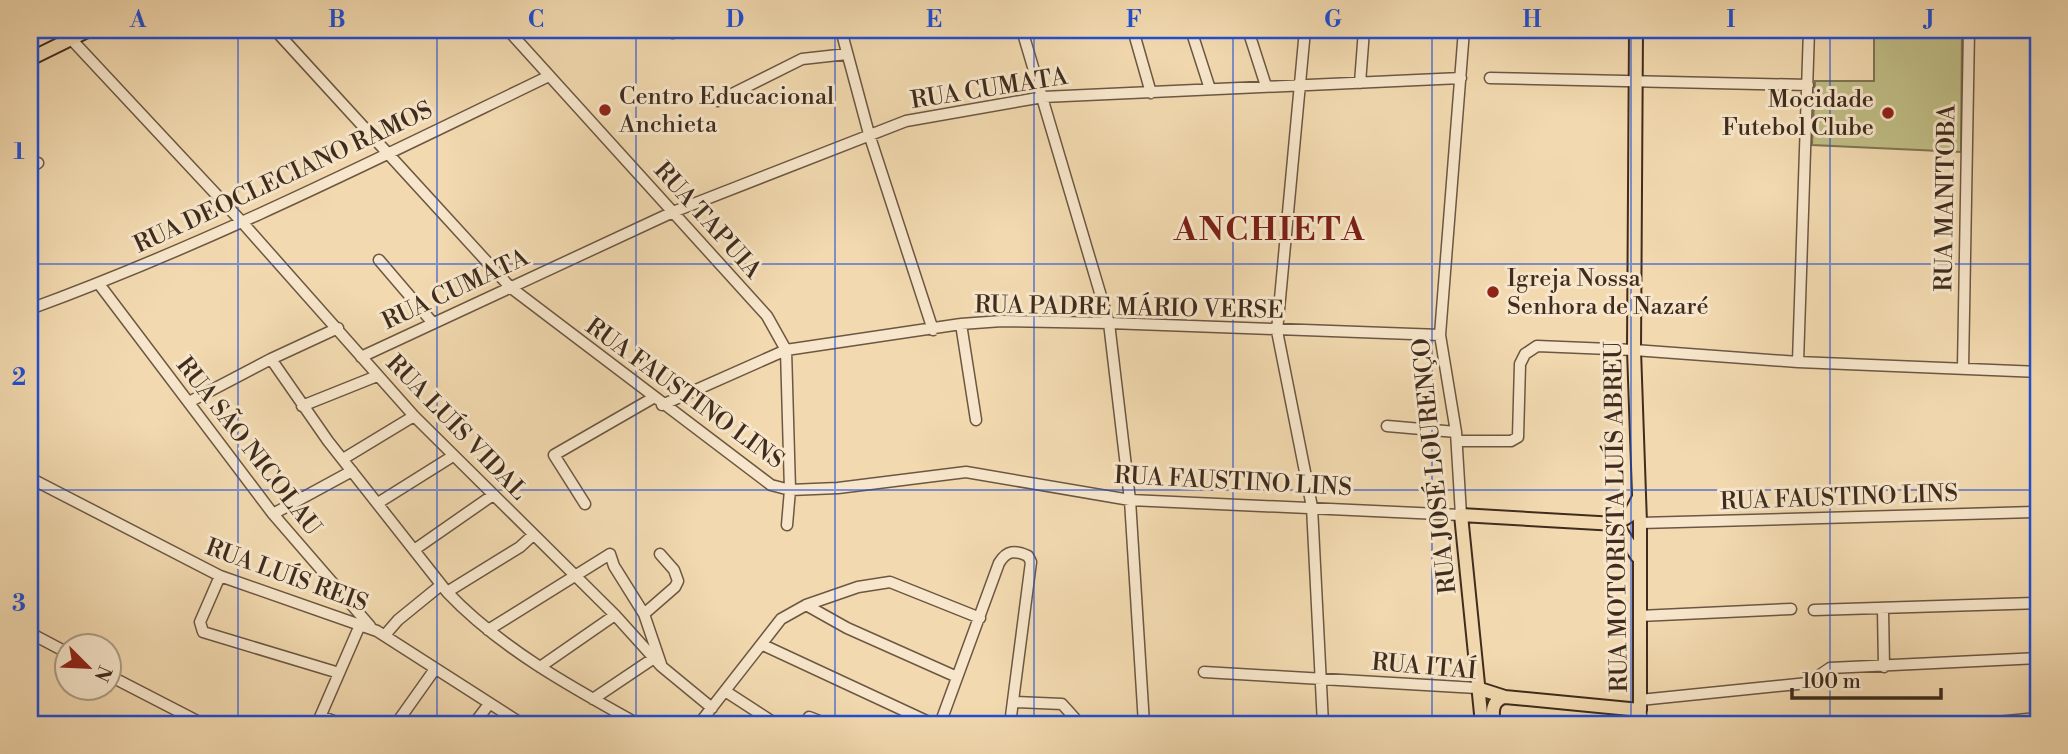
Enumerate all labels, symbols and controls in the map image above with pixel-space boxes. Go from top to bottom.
text: A [129,6,147,34]
text: B [328,6,346,34]
text: C [528,6,544,34]
text: D [726,6,744,34]
text: E [926,6,942,34]
text: F [1126,6,1142,34]
text: G [1324,6,1342,34]
text: H [1523,6,1542,34]
text: I [1727,6,1736,34]
text: J [1923,6,1935,34]
street label: RUA CUMATA [909,62,1070,116]
place label: Centro Educacional Anchieta [618,82,834,140]
place label: Mocidade Futebol Clube [1722,85,1874,143]
street label: RUA DEOCLECIANO RAMOS [129,95,438,260]
marker: Centro Educacional Anchieta [597,102,613,118]
street label: RUA MANITOBA [1929,104,1963,292]
marker: Mocidade Futebol Clube [1880,105,1896,121]
text: 1 [13,138,25,166]
street label: RUA TAPUIA [647,156,768,286]
district label: ANCHIETA [1173,210,1366,250]
street label: RUA CUMATA [377,243,534,337]
place label: Igreja Nossa Senhora de Nazaré [1507,264,1709,322]
marker: Igreja Nossa Senhora de Nazaré [1485,284,1501,300]
street label: RUA PADRE MÁRIO VERSE [974,289,1284,326]
street label: RUA FAUSTINO LINS [579,312,790,476]
street label: RUA JOSÉ LOURENÇO [1406,336,1463,596]
street label: RUA MOTORISTA LUÍS ABREU [1598,341,1635,693]
street label: RUA LUÍS VIDAL [379,348,534,507]
street label: RUA SÃO NICOLAU [169,351,328,542]
text: 2 [12,364,26,392]
street label: RUA FAUSTINO LINS [1113,461,1353,503]
street label: RUA FAUSTINO LINS [1720,479,1959,517]
street label: RUA LUÍS REIS [201,532,372,619]
text: 3 [12,590,26,618]
north arrow [52,632,122,702]
street label: RUA ITAÍ [1370,646,1478,687]
scale bar [1792,656,1940,700]
text: N [89,662,117,685]
text: 100 m [1802,669,1861,695]

